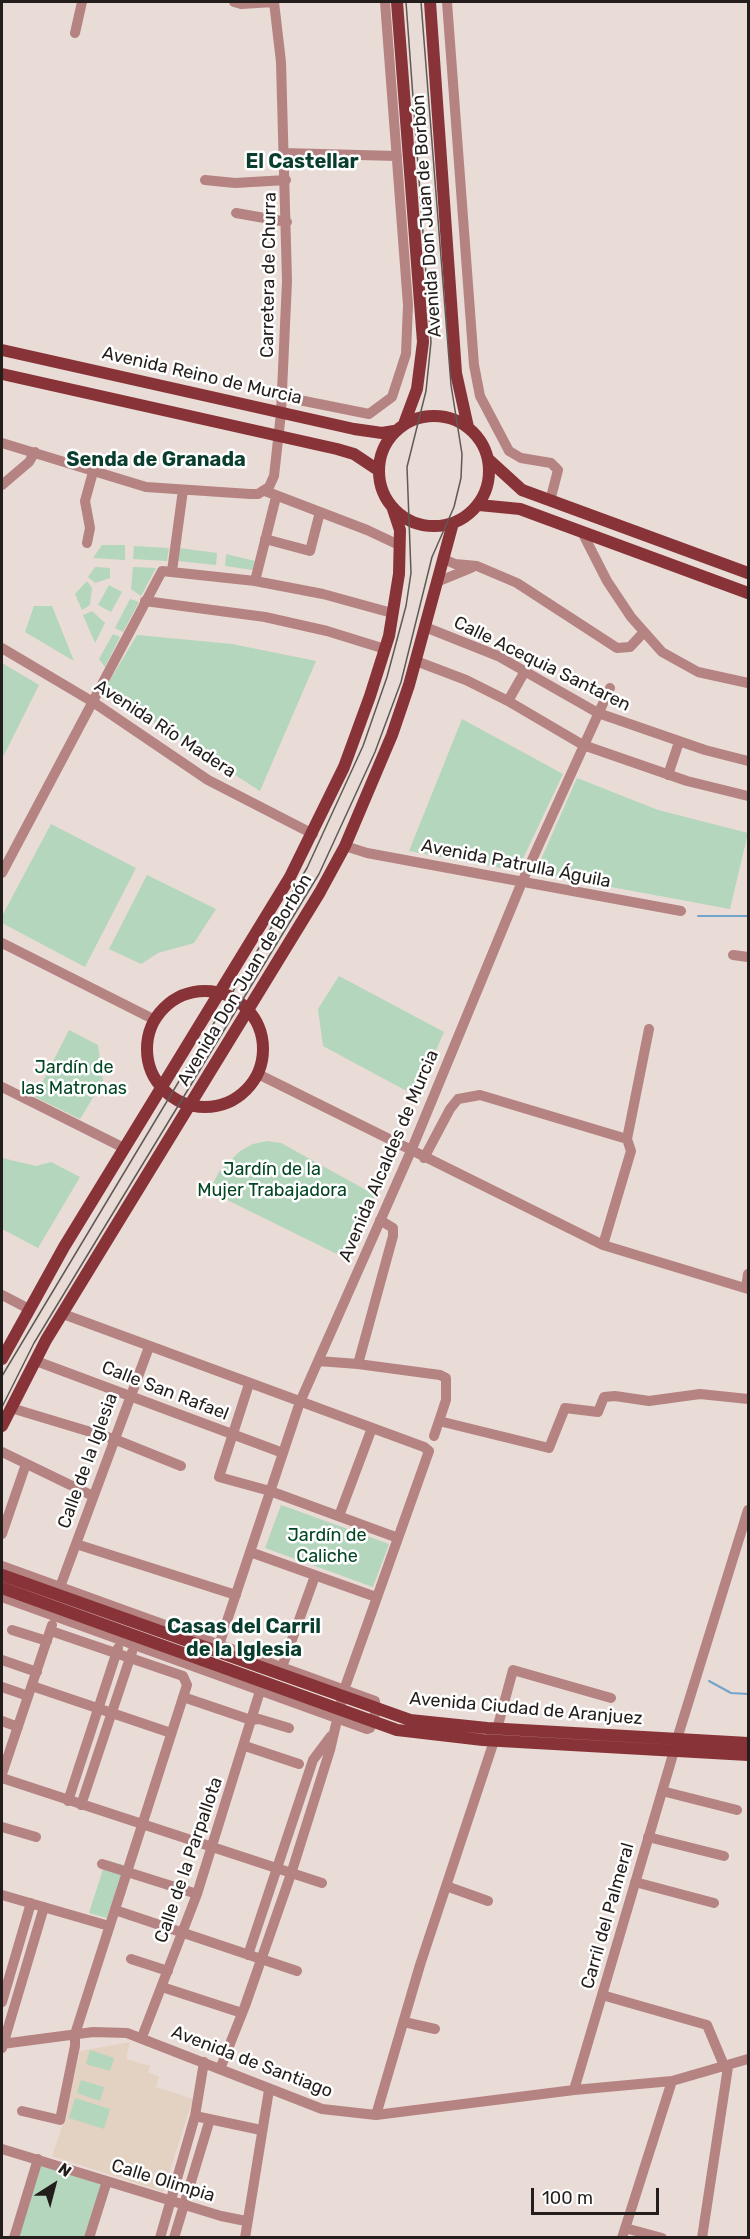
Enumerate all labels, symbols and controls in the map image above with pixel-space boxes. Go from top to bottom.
street label: Avenida Don Juan de Borbón [408,94,446,338]
district label: El Castellar [245,150,359,174]
street label: Carretera de Churra [257,192,281,358]
street label: Avenida Reino de Murcia [100,342,304,410]
district label: Senda de Granada [66,448,246,472]
street label: Calle Acequia Santaren [450,612,634,716]
street label: Avenida Río Madera [90,675,240,783]
street label: Avenida Patrulla Águila [419,835,613,893]
street label: Avenida Don Juan de Borbón [173,870,317,1090]
street label: Avenida Alcaldes de Murcia [335,1047,443,1265]
park label: Jardín de las Matronas [21,1057,127,1100]
park label: Jardín de la Mujer Trabajadora [197,1159,347,1202]
street label: Calle San Rafael [98,1357,232,1425]
street label: Calle de la Iglesia [53,1390,123,1532]
park label: Jardín de Caliche [287,1525,367,1568]
district label: Casas del Carril de la Iglesia [167,1615,321,1662]
street label: Avenida Ciudad de Aranjuez [409,1688,643,1730]
street label: Calle de la Parpallota [150,1774,228,1946]
street label: Carril del Palmeral [577,1840,639,1992]
street label: Avenida de Santiago [168,2021,336,2103]
north arrow [24,2155,84,2215]
street label: Calle Olimpia [109,2155,217,2207]
text: N [55,2159,75,2181]
scale bar [534,2176,662,2214]
text: 100 m [542,2187,593,2209]

